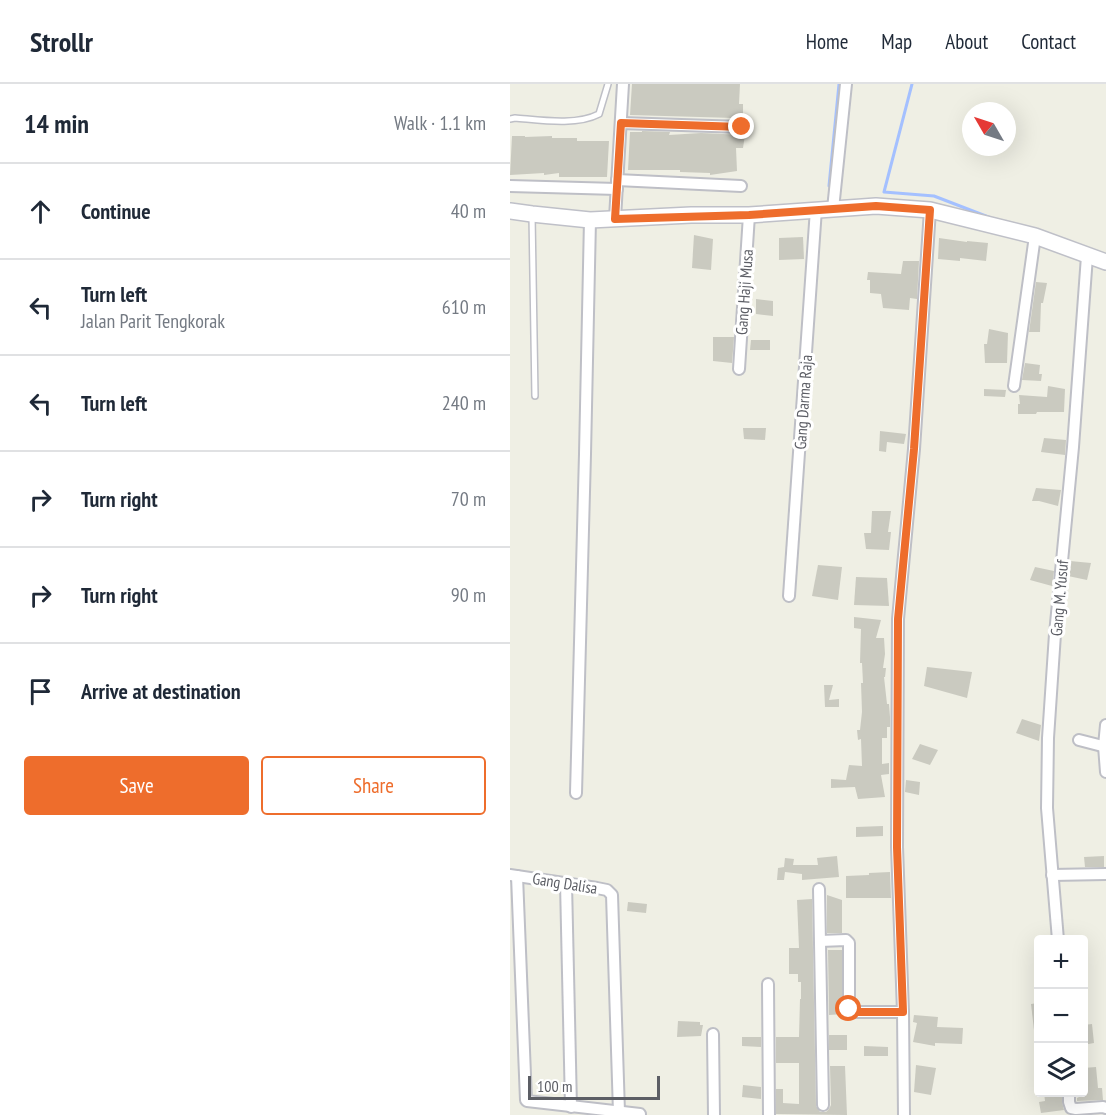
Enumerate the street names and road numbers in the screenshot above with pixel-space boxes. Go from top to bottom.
street label: Gang Haji Musa [731,248,757,336]
street label: Gang Darma Raja [790,354,816,450]
street label: Gang M. Yusuf [1046,558,1072,637]
street label: Gang Dalisa [531,868,599,898]

